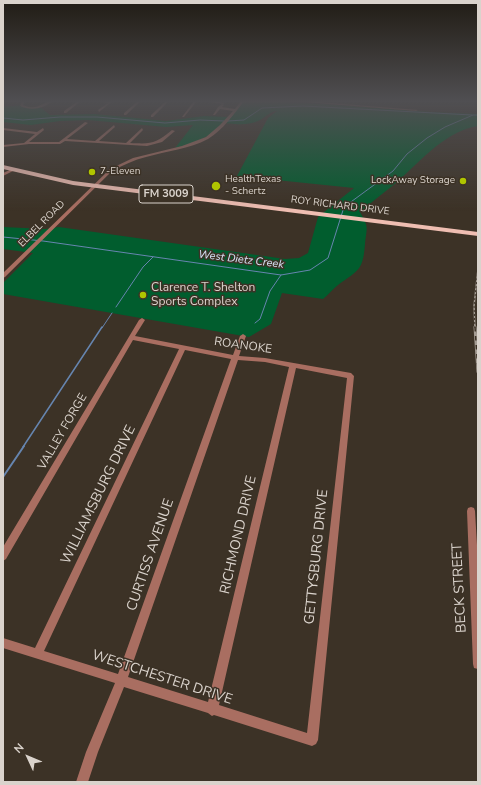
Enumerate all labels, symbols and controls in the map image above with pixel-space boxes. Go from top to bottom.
place label: 7-Eleven [100,166,140,178]
marker: 7-Eleven [87,167,97,177]
place label: HealthTexas - Schertz [225,174,281,198]
place label: LockAway Storage [371,175,455,187]
marker: LockAway Storage [458,176,468,186]
marker: HealthTexas - Schertz [210,180,222,192]
road number: FM 3009 [139,185,193,203]
street label: ROY RICHARD DRIVE [290,194,390,218]
street label: ELBEL ROAD [16,198,68,250]
water label: West Dietz Creek [197,248,285,272]
place label: Clarence T. Shelton Sports Complex [151,281,255,309]
marker: Clarence T. Shelton Sports Complex [138,290,148,300]
street label: ROANOKE [213,335,273,357]
street label: VALLEY FORGE [35,391,91,473]
street label: WILLIAMSBURG DRIVE [58,423,140,567]
street label: RICHMOND DRIVE [217,474,261,596]
street label: GETTYSBURG DRIVE [302,489,332,625]
street label: CURTISS AVENUE [124,497,178,613]
street label: BECK STREET [449,543,471,633]
street label: WESTCHESTER DRIVE [90,647,234,709]
north arrow [8,737,48,777]
text: N [11,740,27,756]

